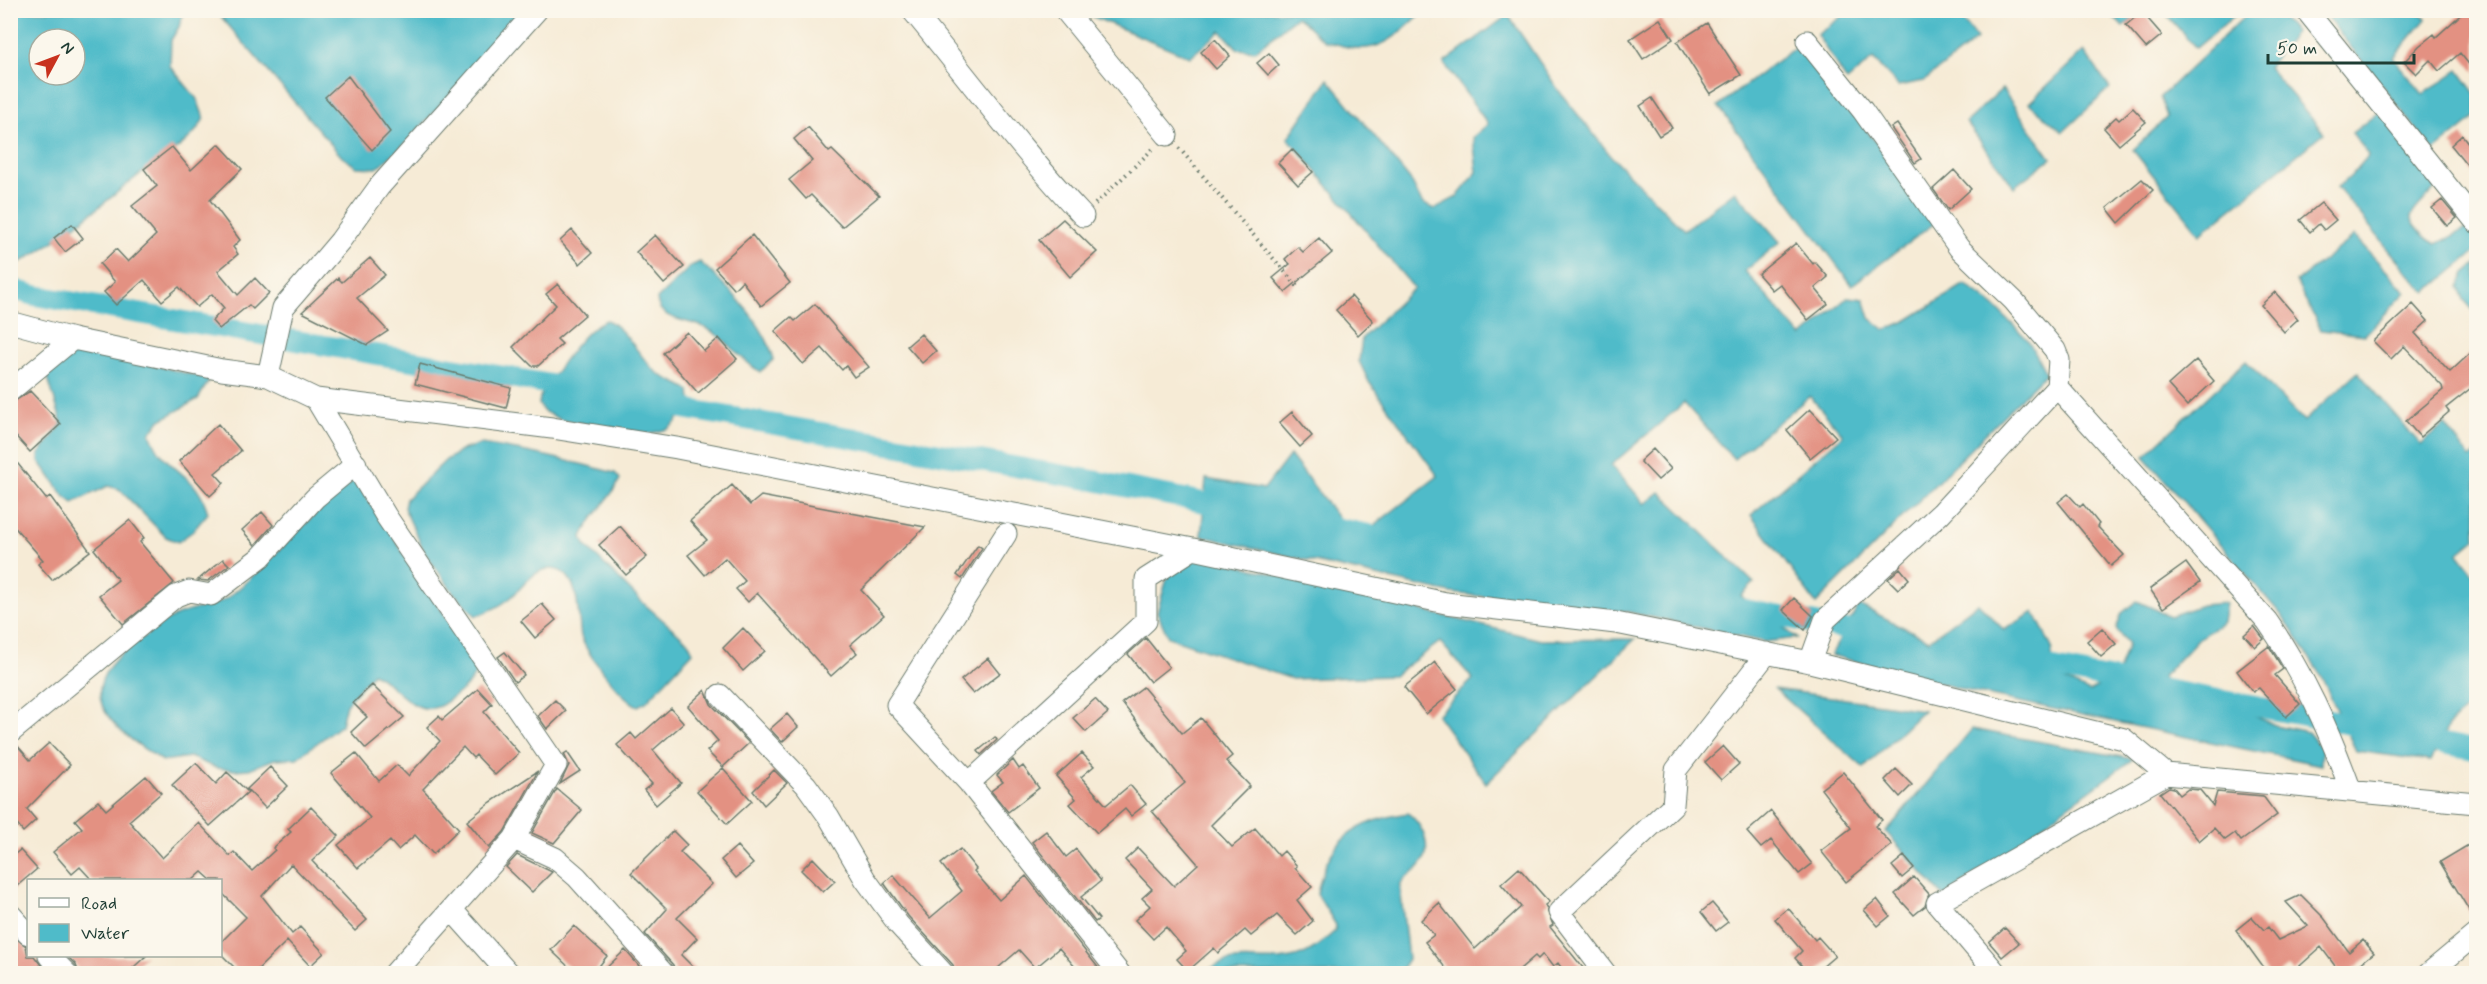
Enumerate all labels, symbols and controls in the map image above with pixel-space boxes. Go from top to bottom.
north arrow [27,27,87,87]
scale bar [2268,27,2414,65]
text: N [56,37,79,59]
text: 50 m [2277,37,2317,61]
legend [27,879,222,957]
text: Road [81,892,117,916]
text: Water [81,922,130,946]

